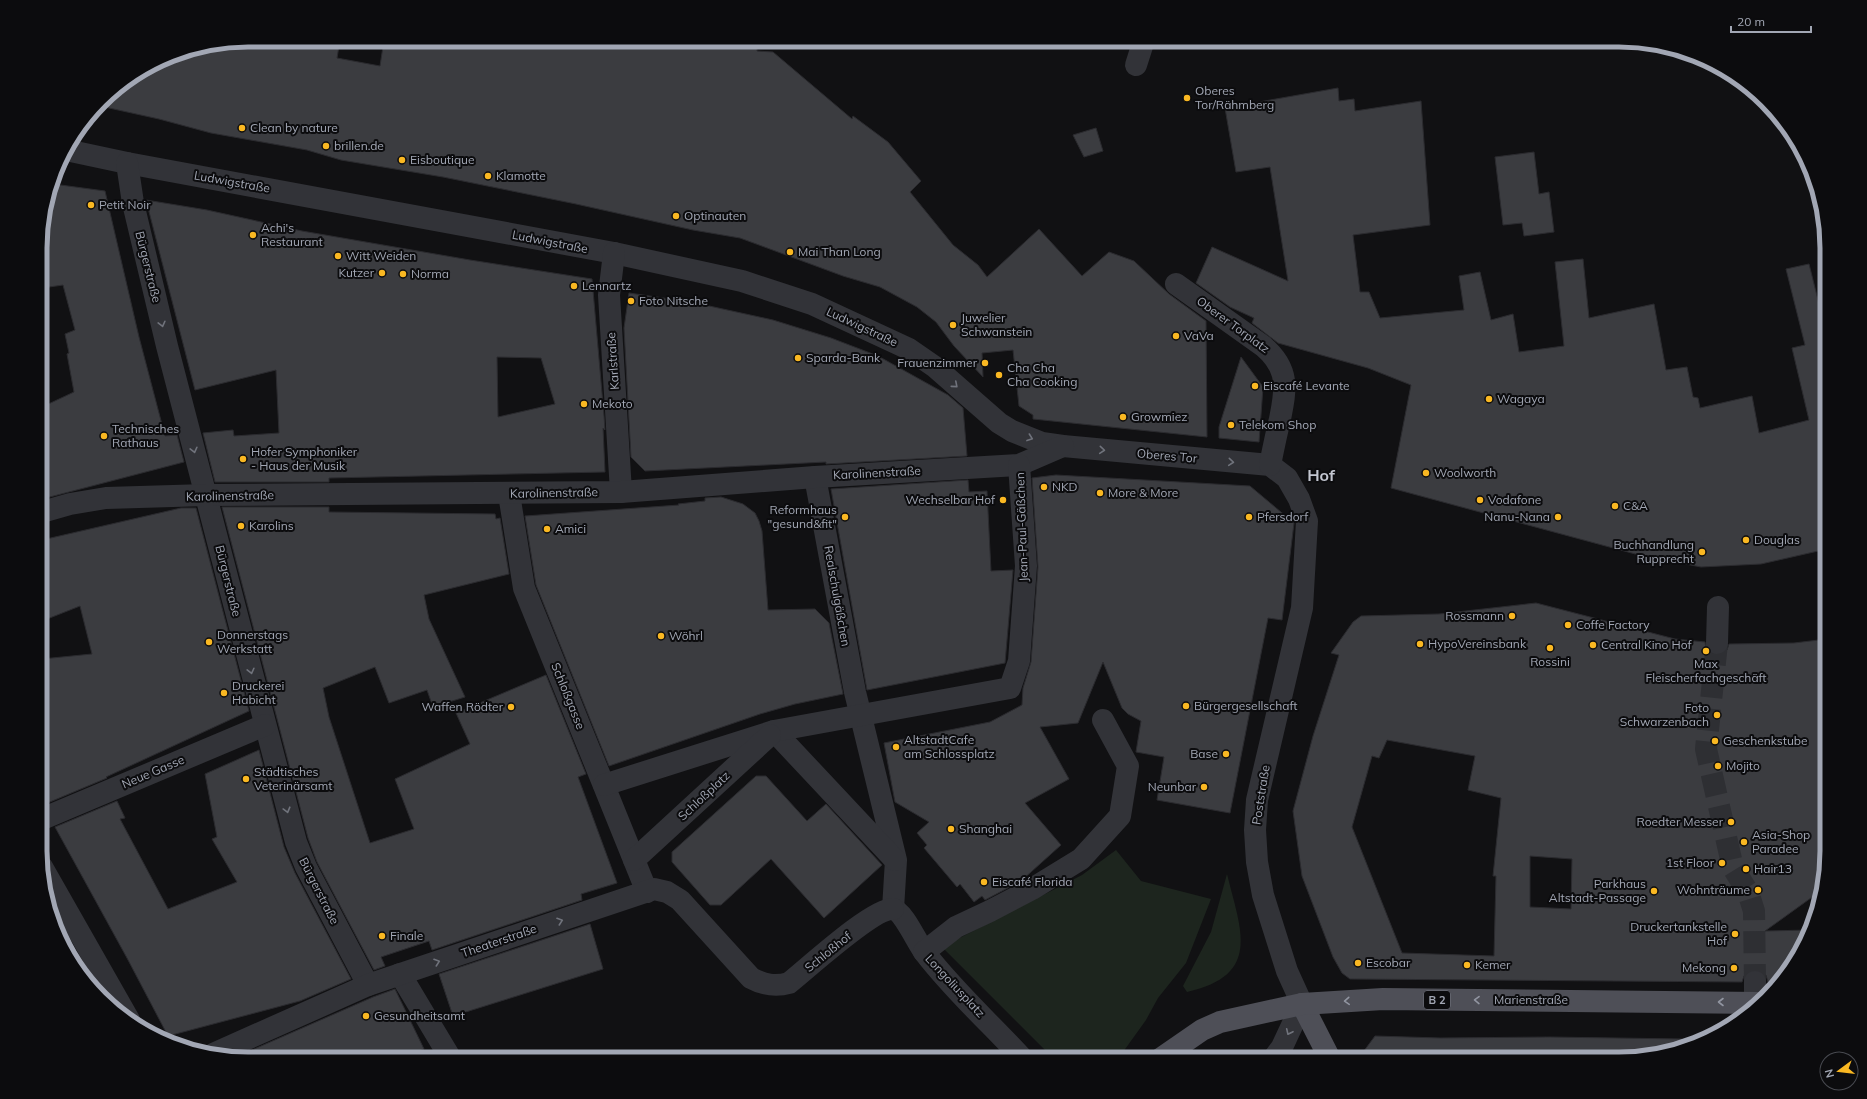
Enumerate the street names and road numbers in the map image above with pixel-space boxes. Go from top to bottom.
street label: Ludwigstraße [193,167,271,196]
street label: Ludwigstraße [511,227,589,256]
street label: Bürgerstraße [132,230,165,304]
street label: Oberer Torplatz [1194,293,1273,356]
street label: Ludwigstraße [824,304,900,350]
street label: Karlstraße [603,332,622,390]
street label: Oberes Tor [1136,445,1198,466]
street label: Karolinenstraße [833,463,921,482]
street label: Jean-Paul-Gäßchen [1012,472,1031,582]
street label: Karolinenstraße [510,484,598,501]
street label: Karolinenstraße [186,487,274,504]
street label: Bürgerstraße [212,544,245,618]
street label: Realschulgäßchen [821,544,854,647]
street label: Schloßgasse [548,660,589,731]
street label: Neue Gasse [119,752,186,791]
street label: Poststraße [1248,764,1273,826]
street label: Schloßplatz [675,768,733,823]
street label: Bürgerstraße [296,855,343,927]
street label: Theaterstraße [459,921,538,960]
street label: Schloßhof [801,928,855,975]
street label: Longoliusplatz [922,951,988,1020]
road number: B 2 [1424,991,1450,1009]
street label: Marienstraße [1494,992,1568,1007]

